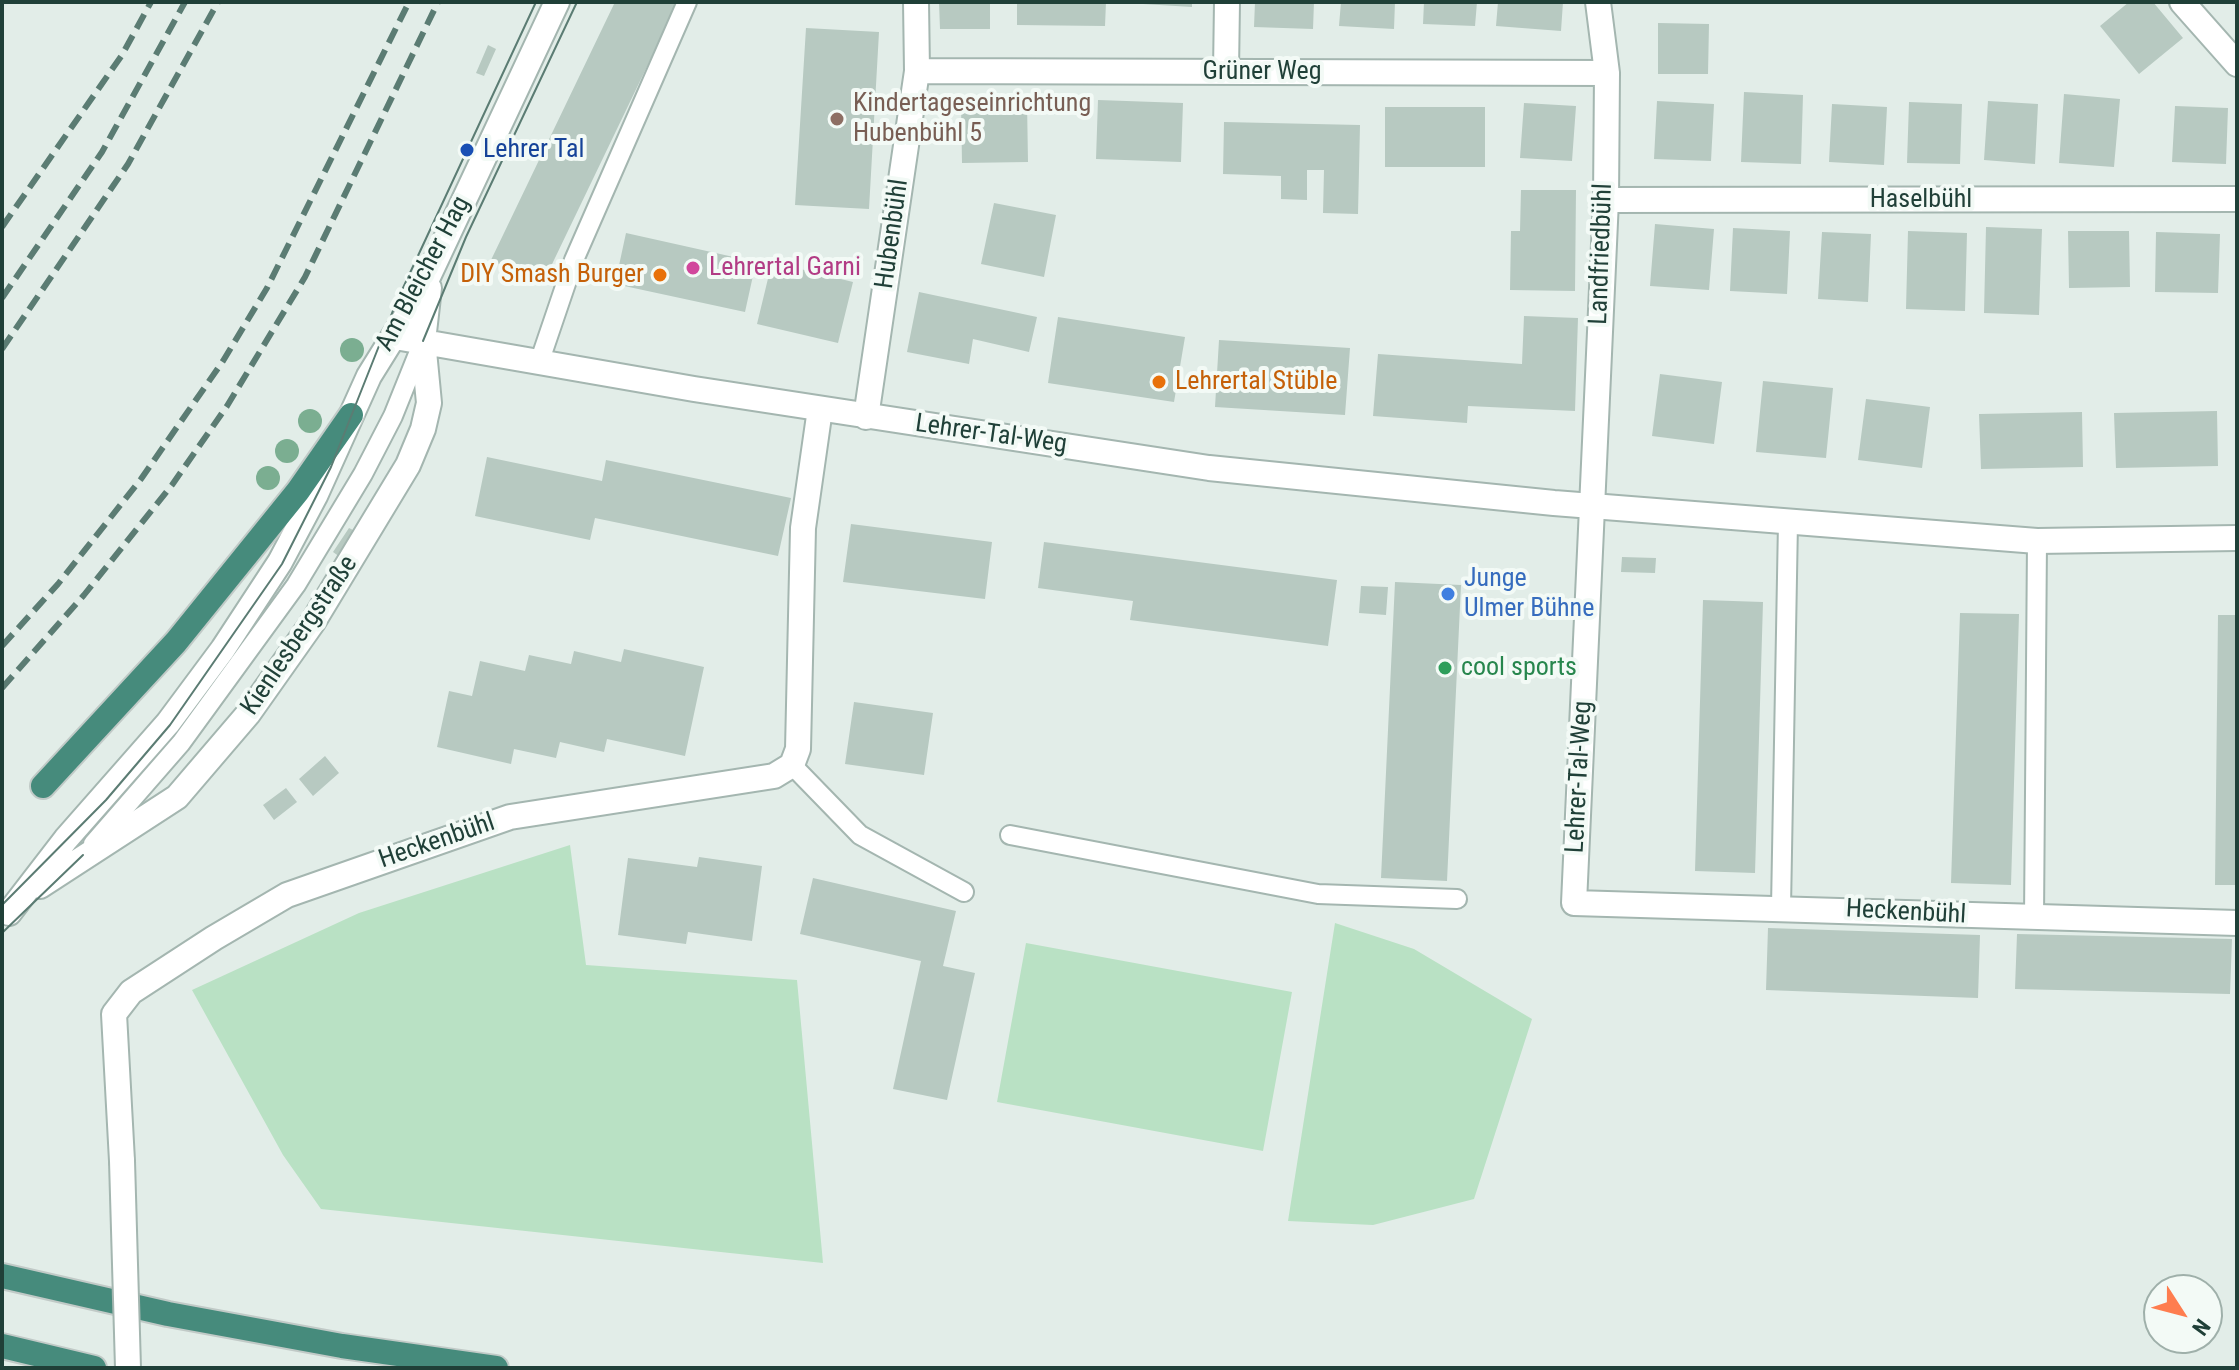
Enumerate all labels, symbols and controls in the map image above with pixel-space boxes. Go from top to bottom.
street label: Grüner Weg [1203,56,1321,88]
place label: Kindertageseinrichtung Hubenbühl 5 [853,88,1091,150]
marker: Kindertageseinrichtung Hubenbühl 5 [828,110,846,128]
place label: Lehrer Tal [483,134,584,166]
marker: Lehrer Tal [458,141,476,159]
street label: Hubenbühl [870,177,916,291]
street label: Landfriedbühl [1584,183,1620,325]
street label: Haselbühl [1870,184,1972,216]
street label: Am Bleicher Hag [370,191,478,357]
place label: Lehrertal Garni [709,252,861,284]
place label: DIY Smash Burger [460,259,644,291]
marker: Lehrertal Garni [684,259,702,277]
marker: DIY Smash Burger [651,266,669,284]
place label: Lehrertal Stüble [1175,366,1337,398]
marker: Lehrertal Stüble [1150,373,1168,391]
street label: Lehrer-Tal-Weg [913,409,1069,461]
street label: Kienlesbergstraße [235,550,365,722]
place label: Junge Ulmer Bühne [1464,563,1594,624]
marker: Junge Ulmer Bühne [1439,585,1457,603]
place label: cool sports [1461,652,1577,684]
marker: cool sports [1436,659,1454,677]
street label: Lehrer-Tal-Weg [1560,700,1600,854]
street label: Heckenbühl [375,808,499,876]
street label: Heckenbühl [1845,894,1967,932]
north arrow [2143,1274,2223,1354]
text: N [2187,1314,2215,1340]

